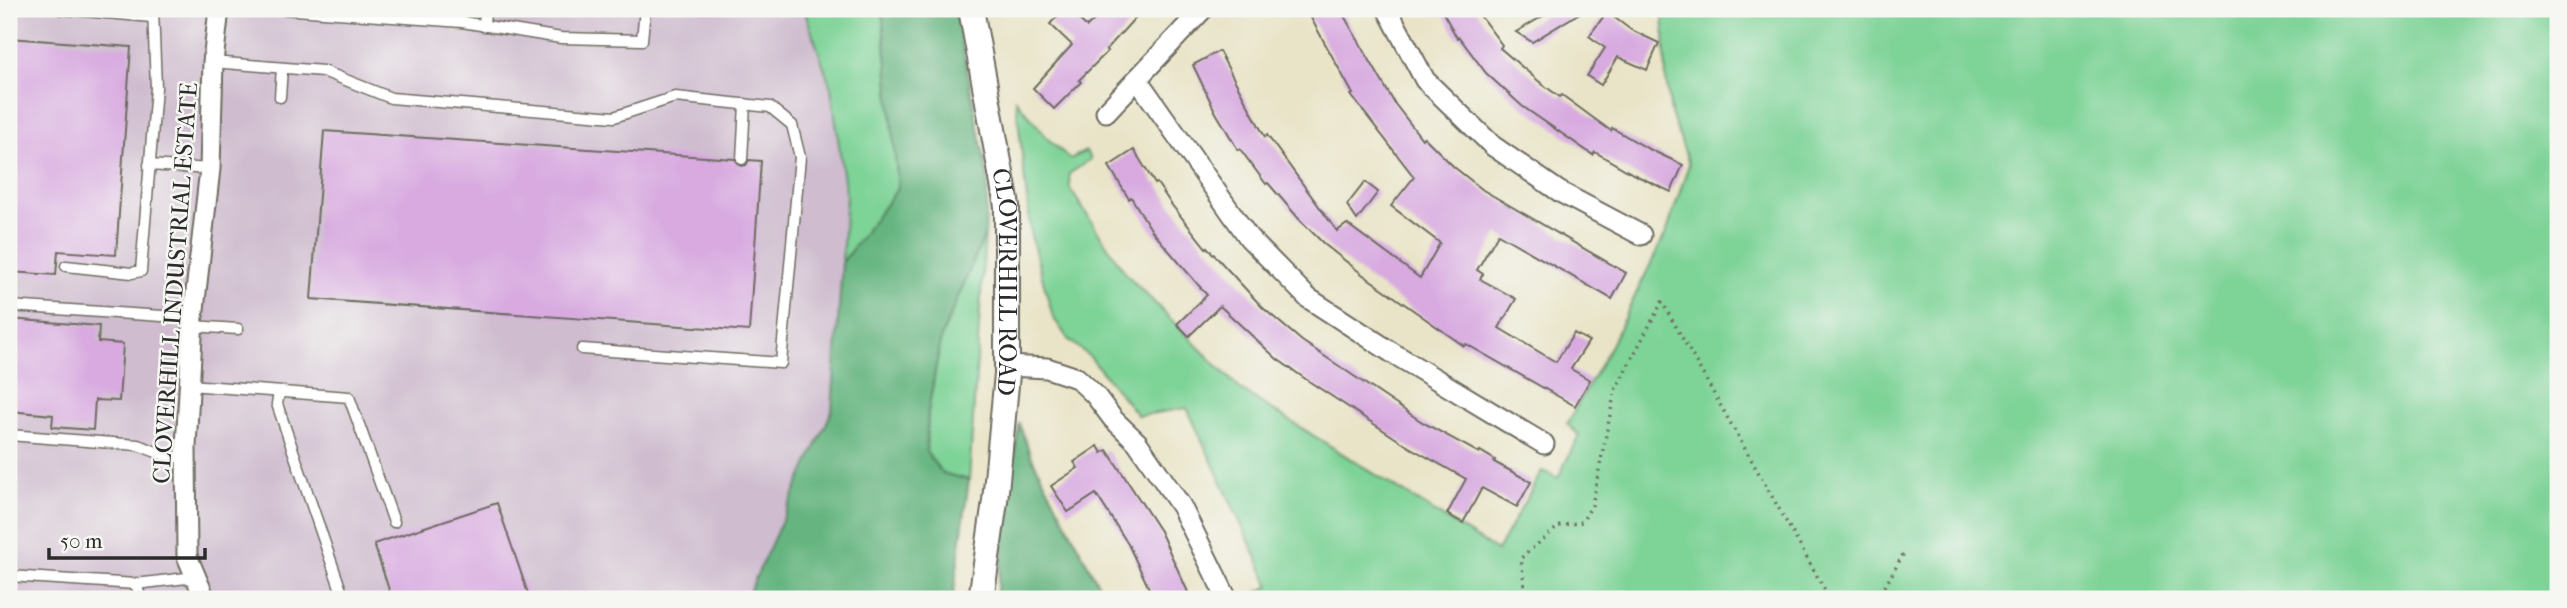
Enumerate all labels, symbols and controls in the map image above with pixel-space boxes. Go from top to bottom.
street label: CLOVERHILL INDUSTRIAL ESTATE [147,81,203,485]
street label: CLOVERHILL ROAD [986,166,1021,397]
scale bar [49,517,205,561]
text: 50 m [60,529,103,553]

